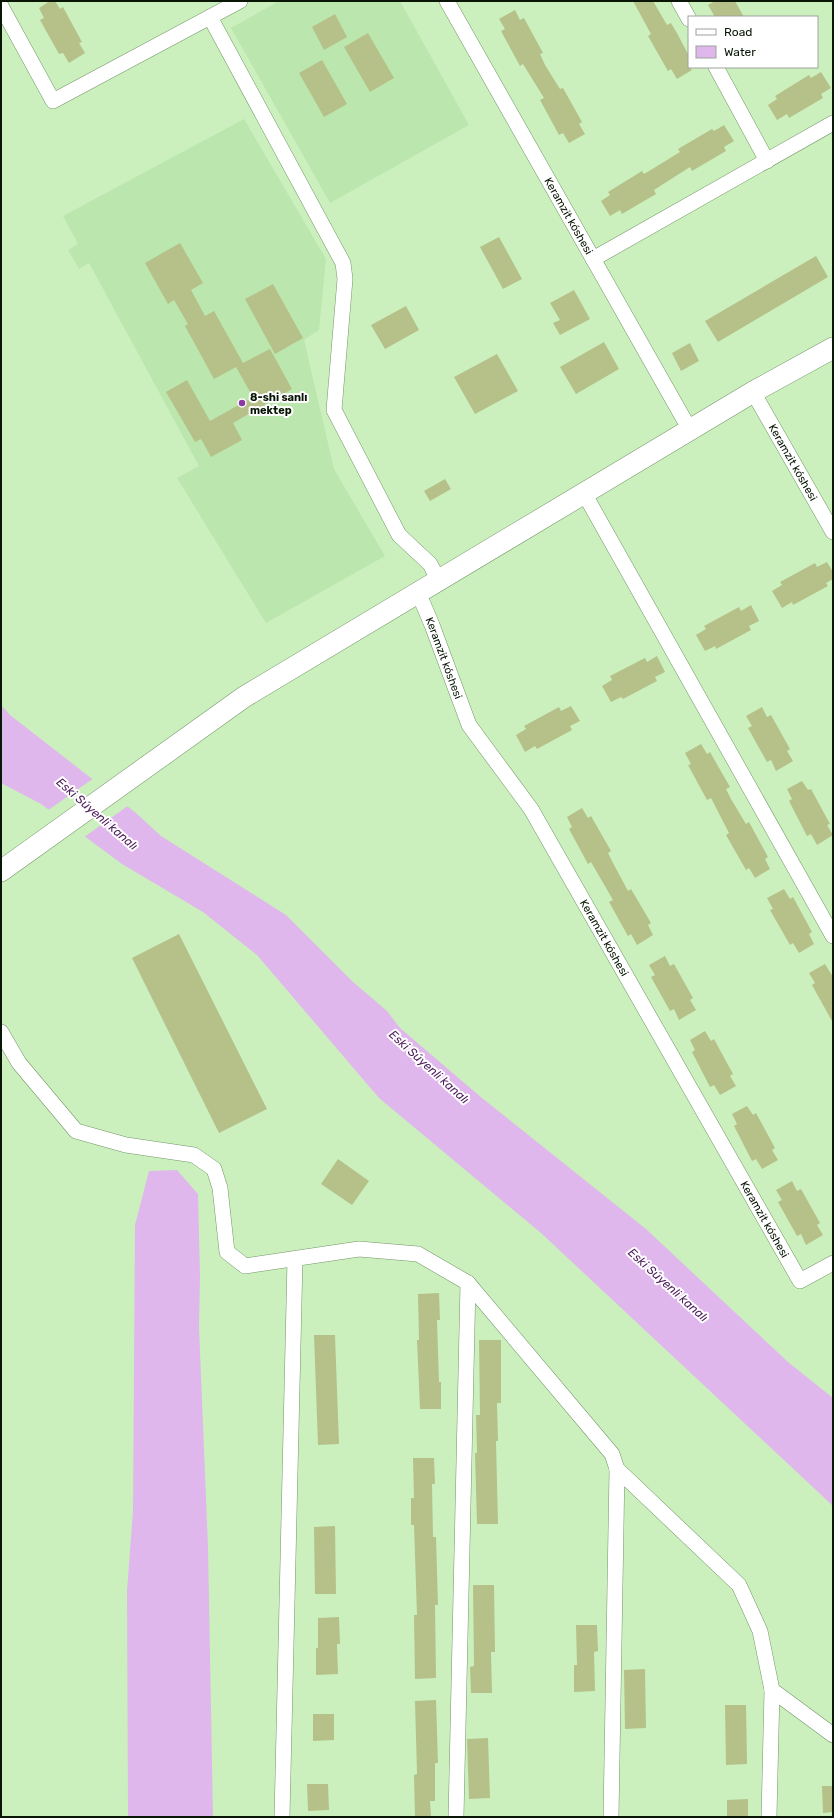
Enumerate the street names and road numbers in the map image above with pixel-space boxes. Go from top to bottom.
street label: Keramzit kóshesi [541,175,595,257]
street label: Keramzit kóshesi [766,422,820,503]
street label: Keramzit kóshesi [422,615,465,701]
street label: Keramzit kóshesi [577,897,631,979]
street label: Keramzit kóshesi [737,1179,791,1260]

